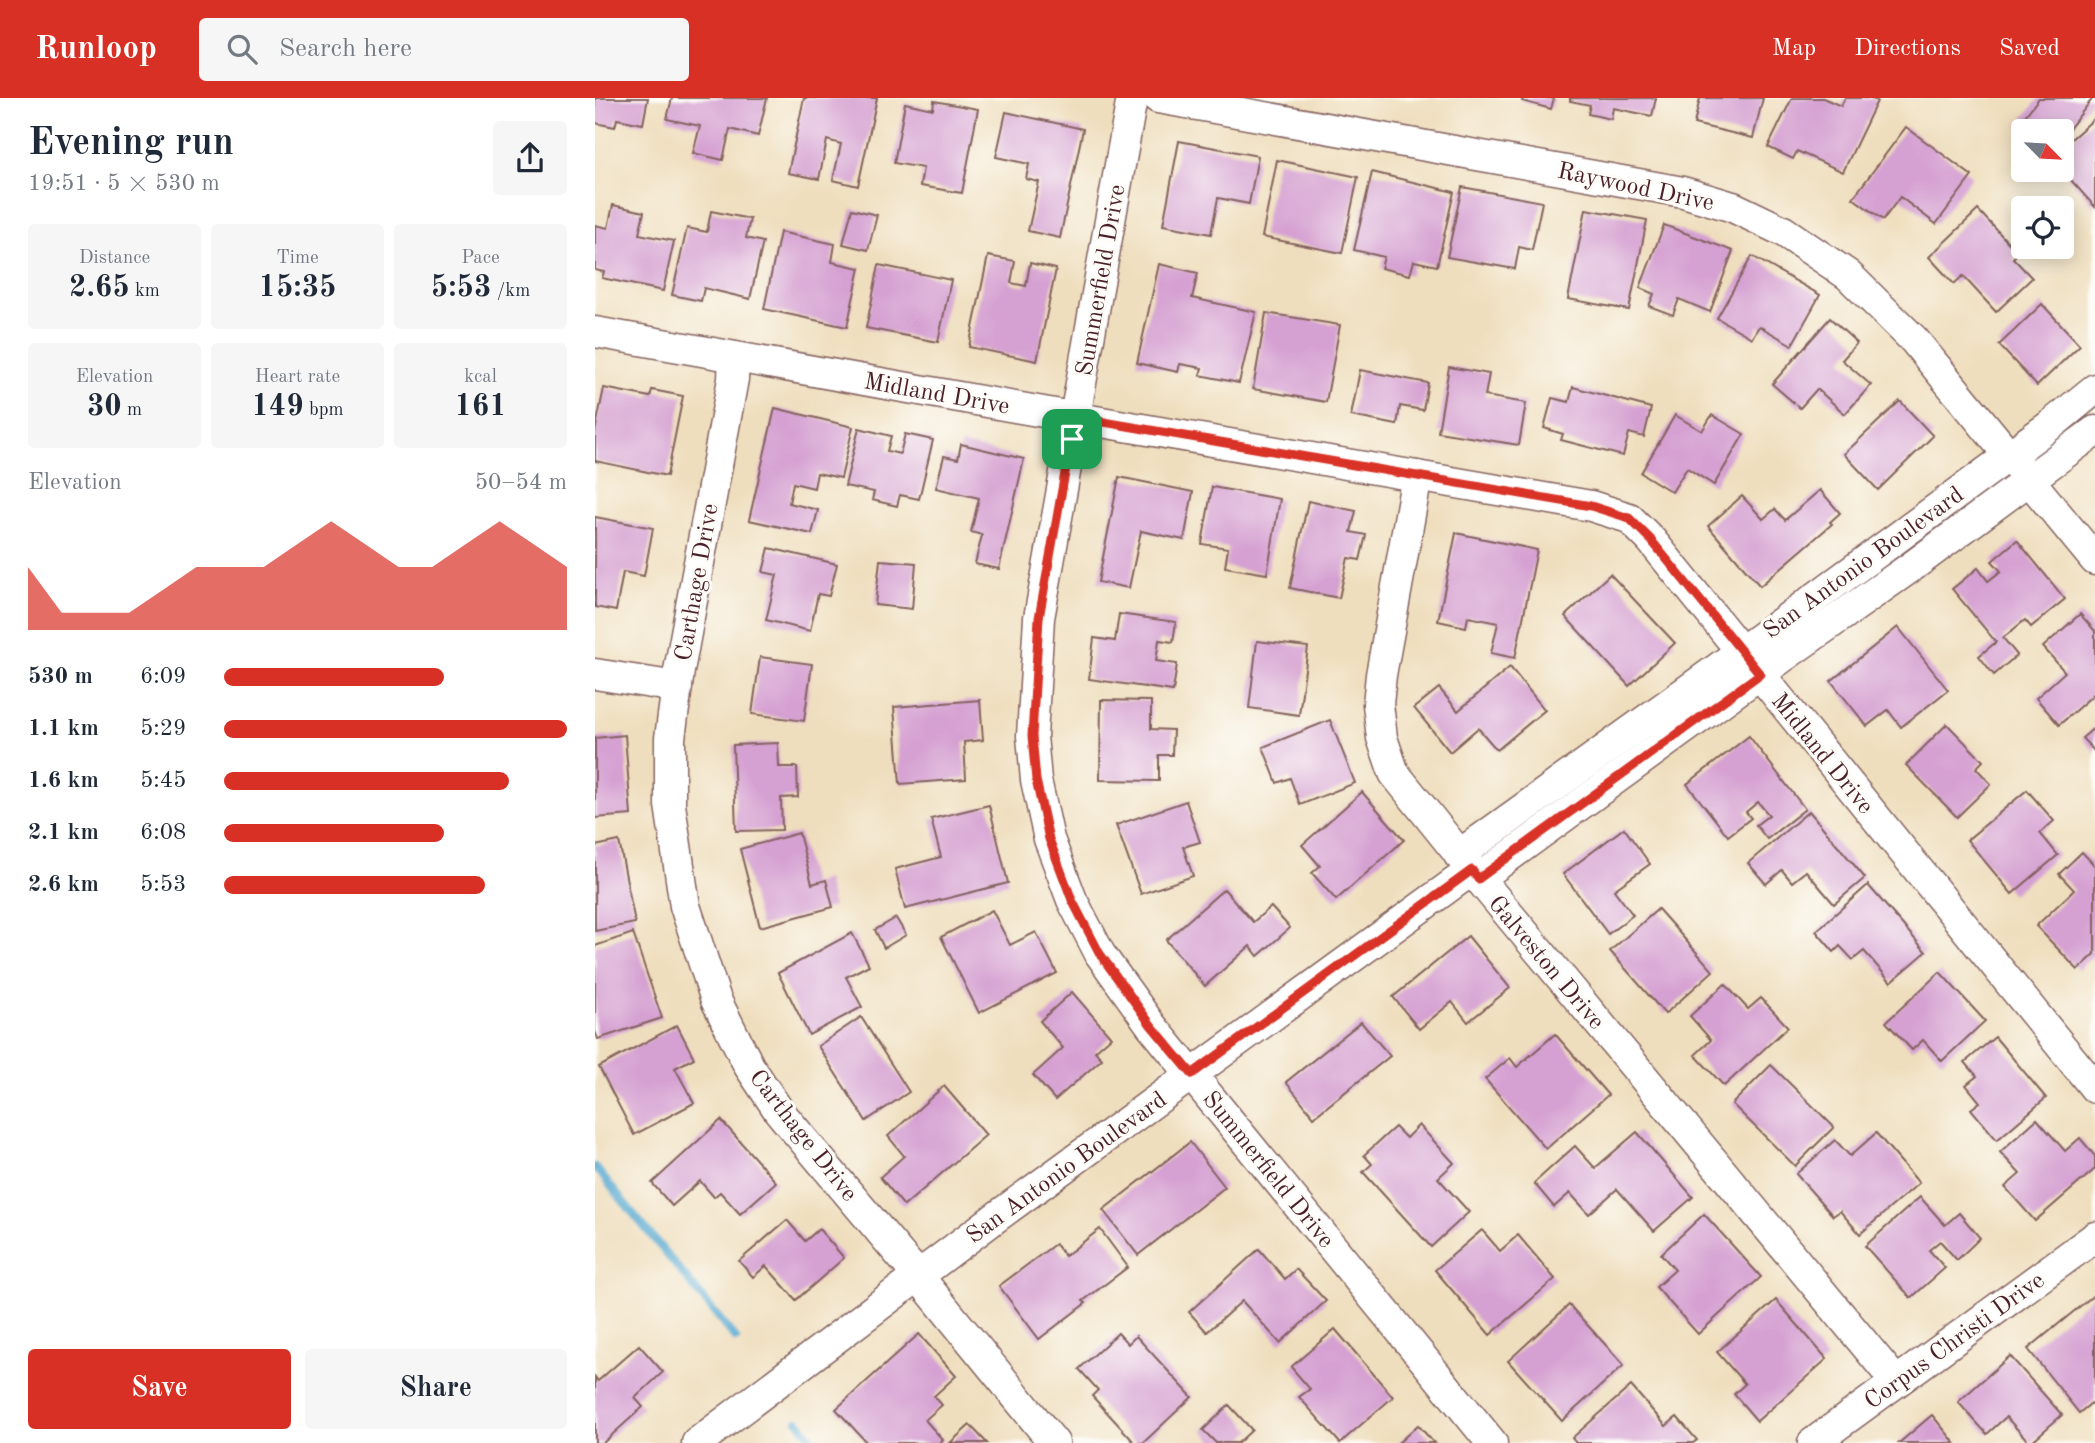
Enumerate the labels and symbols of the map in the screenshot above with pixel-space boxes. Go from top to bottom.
north arrow [2011,119,2074,182]
street label: Raywood Drive [1555,160,1716,216]
street label: Summerfield Drive [1073,183,1131,378]
street label: Midland Drive [862,370,1011,420]
pin [1042,409,1102,469]
street label: San Antonio Boulevard [1760,483,1969,644]
street label: Carthage Drive [672,502,724,663]
street label: Midland Drive [1766,689,1877,819]
street label: Galveston Drive [1483,892,1608,1035]
street label: Carthage Drive [744,1066,861,1206]
street label: Summerfield Drive [1197,1087,1338,1253]
street label: San Antonio Boulevard [963,1088,1172,1249]
street label: Corpus Christi Drive [1861,1269,2049,1415]

